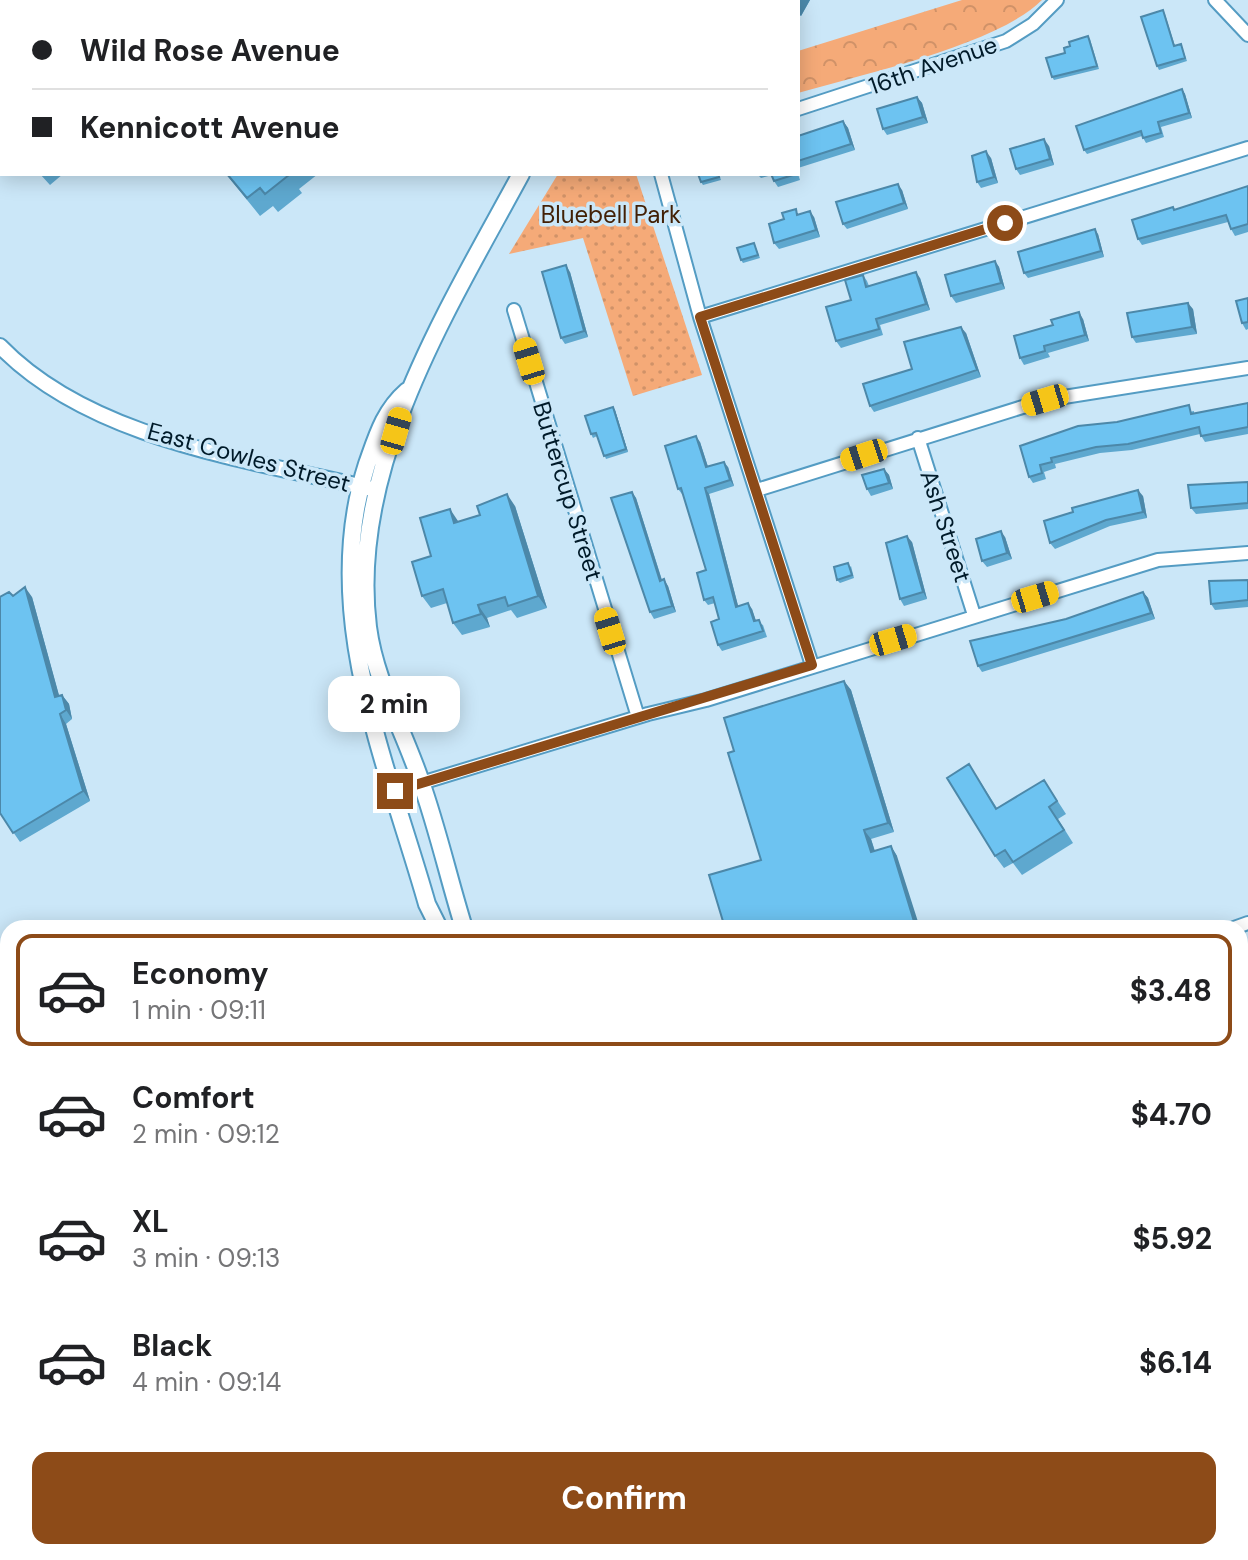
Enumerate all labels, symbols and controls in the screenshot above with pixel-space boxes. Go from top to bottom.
street label: 16th Avenue [865,29,1001,101]
text: Wild Rose Avenue [80,31,340,70]
text: Kennicott Avenue [80,108,340,147]
park label: Bluebell Park [541,199,681,230]
route start [987,205,1023,241]
car [511,335,547,387]
car [1019,382,1071,418]
street label: Buttercup Street [526,398,610,584]
car [378,405,414,457]
street label: East Cowles Street [144,415,354,499]
car [837,436,891,474]
street label: Ash Street [913,466,979,586]
car [1009,579,1061,615]
car [592,605,628,657]
car [867,622,919,658]
callout: 2 min [329,675,461,731]
text: 2 min [360,687,428,721]
route end [377,773,413,809]
icon: car [36,954,108,1026]
text: Economy [132,954,269,993]
text: $3.48 [1130,971,1212,1010]
text: 1 min · 09:11 [132,993,266,1027]
icon: car [36,1078,108,1150]
text: Comfort [132,1078,255,1117]
text: $4.70 [1131,1095,1212,1134]
text: 2 min · 09:12 [132,1117,280,1151]
icon: car [36,1202,108,1274]
text: XL [132,1202,169,1241]
text: $5.92 [1132,1219,1212,1258]
text: 3 min · 09:13 [132,1241,280,1275]
icon: car [36,1326,108,1398]
text: Black [132,1326,212,1365]
text: $6.14 [1139,1343,1212,1382]
text: 4 min · 09:14 [132,1365,281,1399]
button: Confirm [32,1452,1216,1544]

